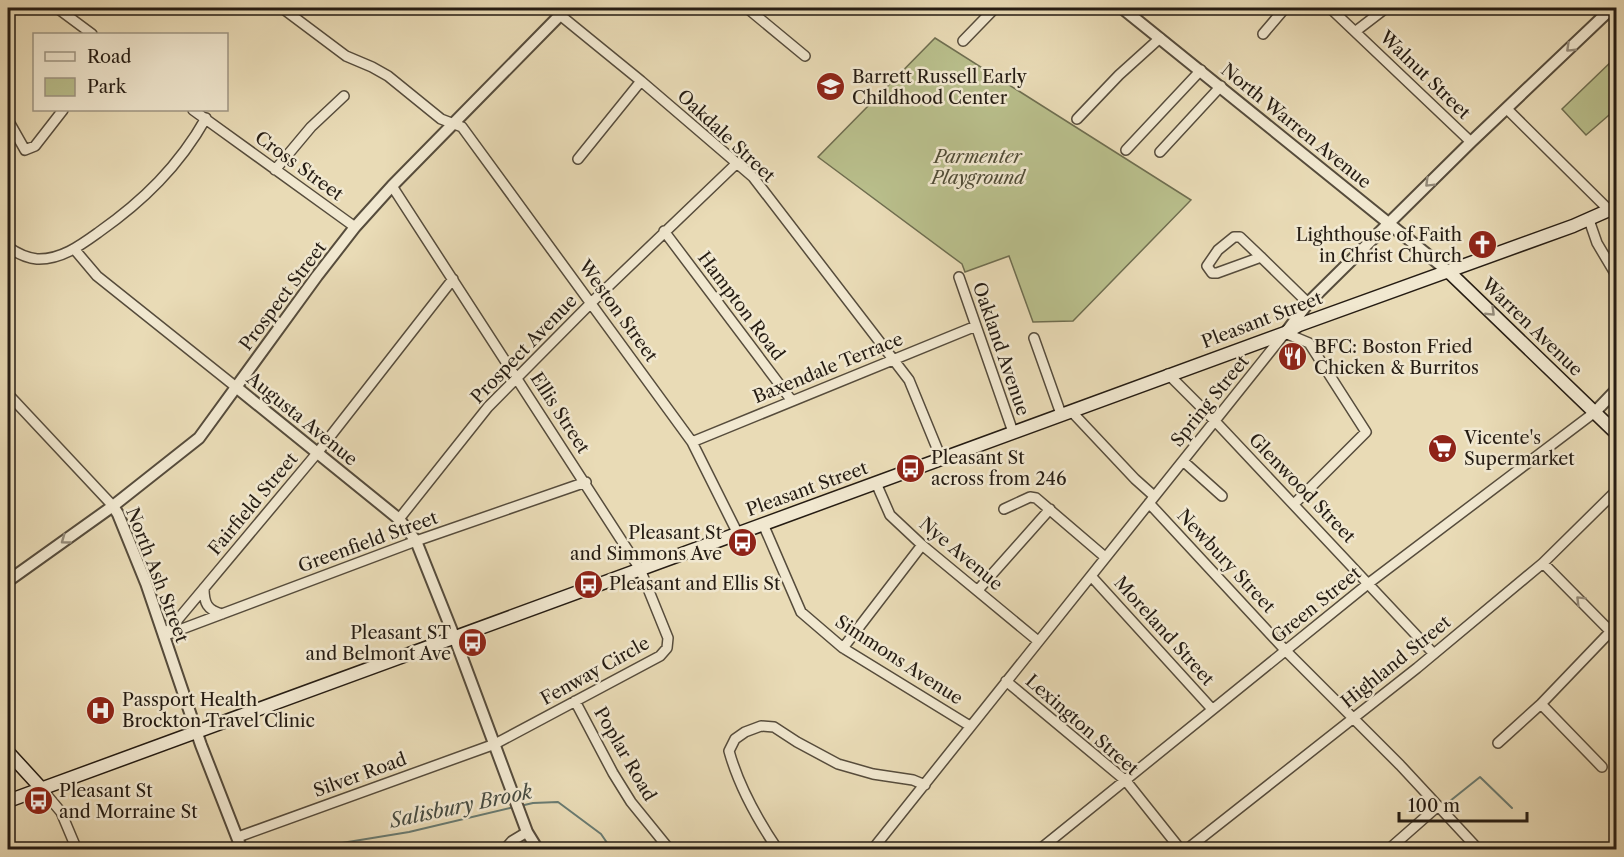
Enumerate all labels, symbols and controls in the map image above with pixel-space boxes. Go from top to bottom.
street label: Walnut Street [1374,26,1475,124]
legend [33,33,228,111]
one-way arrow [1566,41,1577,52]
text: Road [87,46,132,68]
street label: North Warren Avenue [1217,59,1375,193]
place label: Barrett Russell Early Childhood Center [852,66,1028,109]
school or university icon: Barrett Russell Early Childhood Center [815,71,847,103]
text: Park [87,76,128,98]
street label: Oakdale Street [672,85,780,187]
street label: Cross Street [251,127,348,206]
park label: Parmenter Playground [929,146,1027,189]
one-way arrow [1426,176,1437,187]
place label: Lighthouse of Faith in Christ Church [1296,224,1462,267]
church icon: Lighthouse of Faith in Christ Church [1467,229,1499,261]
street label: Prospect Street [235,237,332,355]
street label: Hampton Road [693,247,789,365]
street label: Weston Street [573,255,663,367]
street label: Warren Avenue [1476,273,1587,381]
street label: Oakland Avenue [968,279,1034,419]
street label: Pleasant Street [1198,287,1326,353]
street label: Prospect Avenue [466,290,582,408]
one-way arrow [1483,305,1494,316]
street label: Baxendale Terrace [750,328,906,408]
place label: BFC: Boston Fried Chicken & Burritos [1314,336,1479,379]
restaurant icon: BFC: Boston Fried Chicken & Burritos [1277,341,1309,373]
street label: Spring Street [1166,350,1254,451]
street label: Augusta Avenue [241,367,362,470]
street label: Ellis Street [526,368,595,458]
place label: Vicente's Supermarket [1463,427,1575,470]
street label: Glenwood Street [1244,429,1360,548]
supermarket icon: Vicente's Supermarket [1427,432,1459,464]
place label: Pleasant St across from 246 [931,447,1066,490]
street label: Fairfield Street [204,448,303,560]
bus stop icon: Pleasant St across from 246 [894,452,926,484]
street label: Pleasant Street [743,457,871,521]
street label: North Ash Street [121,504,193,646]
street label: Newbury Street [1172,505,1280,618]
street label: Greenfield Street [295,506,441,577]
street label: Nye Avenue [915,513,1007,595]
place label: Pleasant St and Simmons Ave [570,522,723,565]
bus stop icon: Pleasant St and Simmons Ave [727,527,759,559]
one-way arrow [61,533,72,544]
street label: Green Street [1267,562,1366,648]
bus stop icon: Pleasant and Ellis St [572,568,604,600]
street label: Moreland Street [1109,572,1219,691]
place label: Pleasant and Ellis St [609,573,781,595]
one-way arrow [1576,597,1587,608]
street label: Simmons Avenue [831,610,967,710]
street label: Highland Street [1337,611,1456,713]
place label: Pleasant ST and Belmont Ave [305,622,452,665]
bus stop icon: Pleasant ST and Belmont Ave [456,627,488,659]
street label: Fenway Circle [537,632,653,710]
street label: Lexington Street [1021,670,1143,780]
place label: Passport Health Brockton Travel Clinic [122,689,315,732]
hospital icon: Passport Health Brockton Travel Clinic [85,694,117,726]
street label: Poplar Road [589,703,661,805]
street label: Silver Road [311,748,410,802]
water label: Salisbury Brook [387,779,535,833]
place label: Pleasant St and Morraine St [59,780,198,823]
bus stop icon: Pleasant St and Morraine St [22,785,54,817]
scale bar [1399,785,1526,823]
text: 100 m [1408,795,1460,817]

